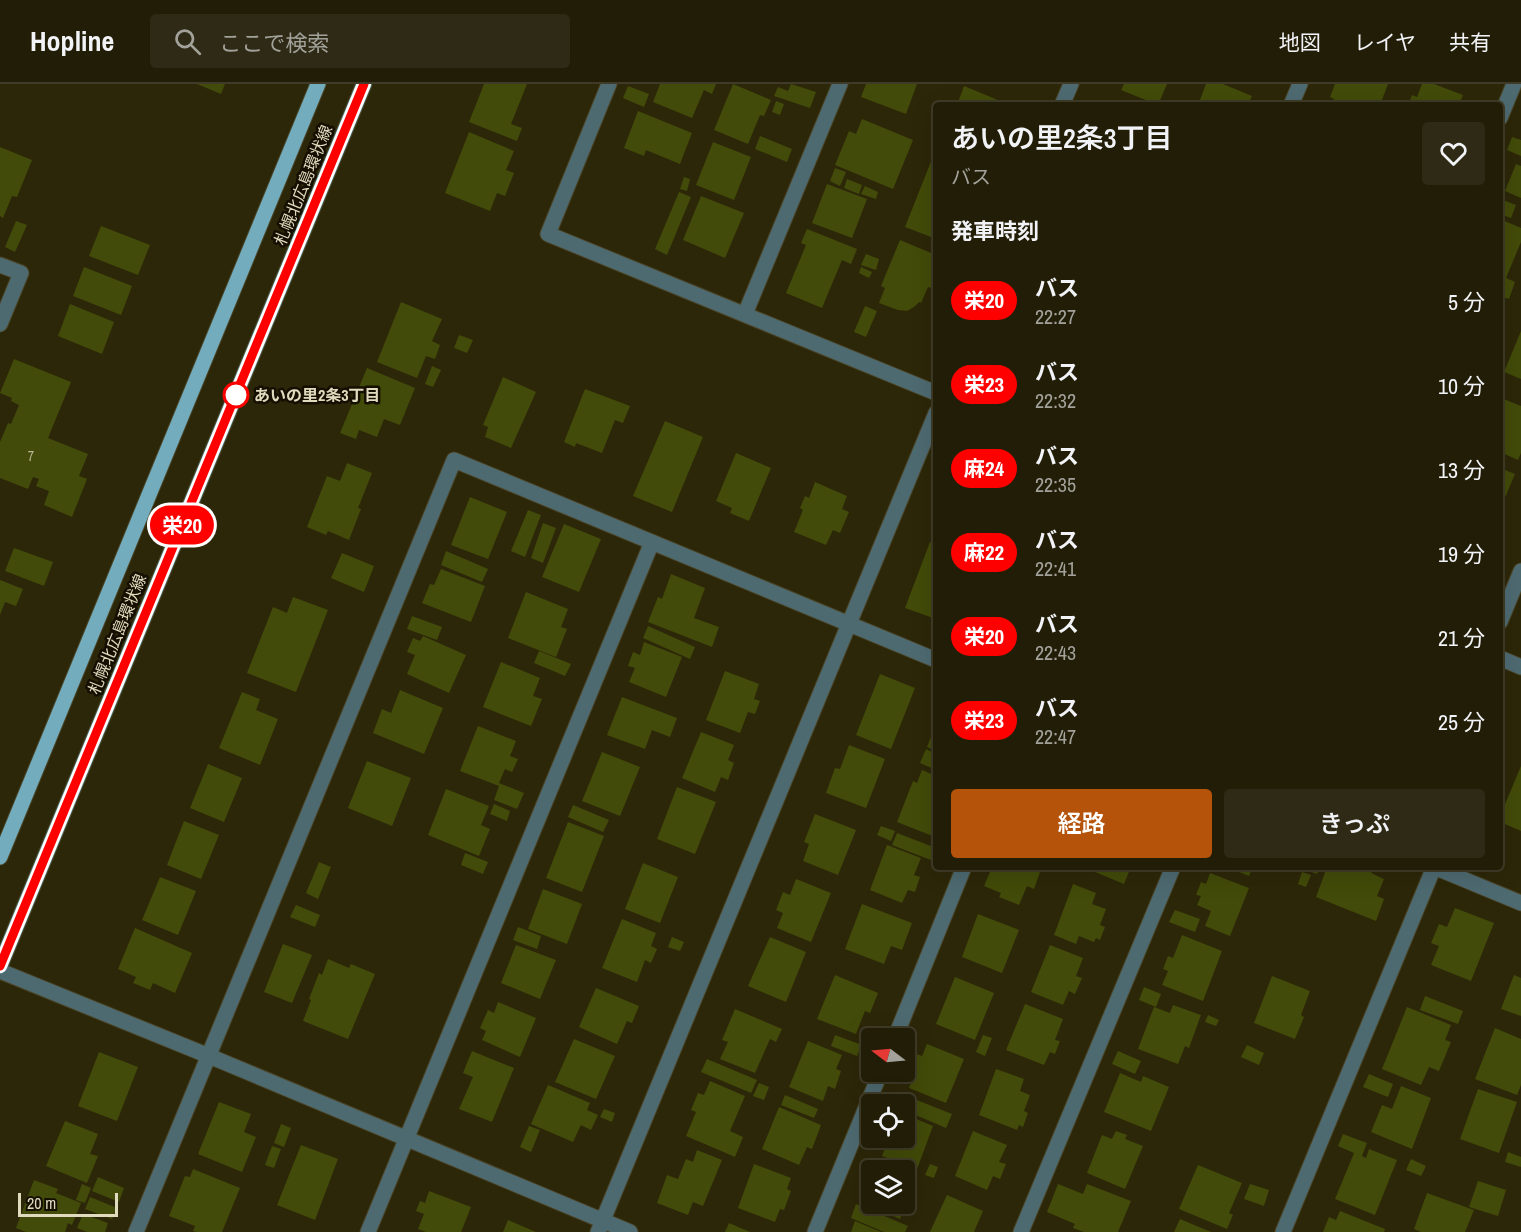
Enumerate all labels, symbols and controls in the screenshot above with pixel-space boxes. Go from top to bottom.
search box [150,14,570,68]
text: Hopline [30,22,114,60]
icon: search [171,25,204,58]
text: ここで検索 [219,28,329,58]
text: 地図 [1279,28,1321,57]
text: レイヤ [1354,28,1416,57]
text: 共有 [1449,28,1491,57]
text: あいの里2条3丁目 [951,119,1173,157]
street label: 札幌北広島環状線 [269,122,337,248]
button: heart [1422,122,1485,185]
text: バス [951,163,991,190]
text: 発車時刻 [951,216,1039,246]
text: バス [1035,273,1079,303]
text: 栄20 [964,286,1004,315]
text: 5 分 [1448,287,1485,317]
text: 22:27 [1035,303,1076,330]
text: バス [1035,357,1079,387]
text: 栄23 [964,370,1004,399]
text: 10 分 [1438,371,1485,401]
marker: あいの里2条3丁目 [223,382,249,408]
place label: あいの里2条3丁目 [254,384,381,406]
text: 22:32 [1035,387,1076,414]
text: バス [1035,441,1079,471]
house number: 7 [28,447,34,465]
text: 麻24 [964,454,1004,483]
text: 13 分 [1438,455,1485,485]
text: 22:35 [1035,471,1076,498]
line badge: 栄20 [148,506,216,544]
text: 栄20 [162,511,202,540]
text: バス [1035,525,1079,555]
text: 麻22 [964,538,1004,567]
text: 19 分 [1438,539,1485,569]
text: 22:41 [1035,555,1076,582]
street label: 札幌北広島環状線 [83,571,151,697]
text: バス [1035,609,1079,639]
text: 栄20 [964,622,1004,651]
text: 21 分 [1438,623,1485,653]
text: 22:43 [1035,639,1076,666]
text: バス [1035,693,1079,723]
text: 栄23 [964,706,1004,735]
text: 25 分 [1438,707,1485,737]
text: 22:47 [1035,723,1076,750]
button: 経路 [951,789,1212,858]
button: きっぷ [1224,789,1485,858]
north arrow [861,1028,915,1082]
map controls [861,1028,915,1214]
button: locate [861,1094,915,1148]
button: layers [861,1160,915,1214]
scale bar [18,1190,118,1218]
text: 20 m [27,1192,56,1214]

